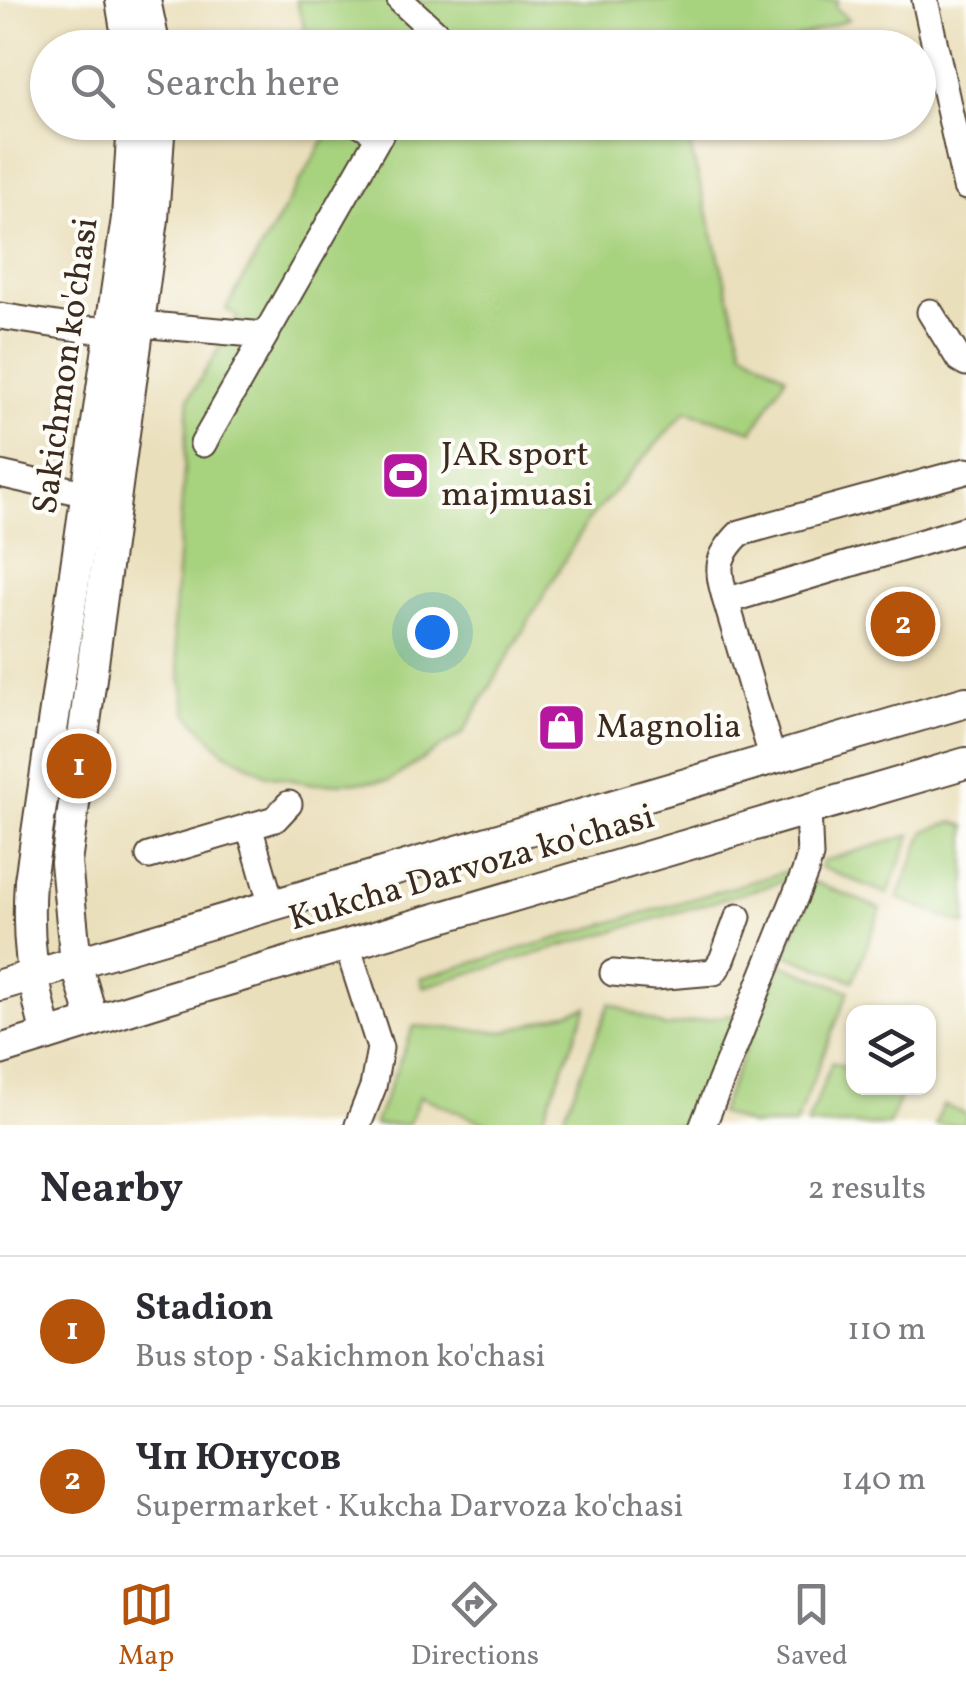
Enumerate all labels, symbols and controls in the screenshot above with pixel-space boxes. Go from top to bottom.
search box [30,30,936,140]
icon: search [65,58,120,113]
text: Search here [145,59,340,112]
street label: Sakichmon ko'chasi [22,215,112,517]
place label: JAR sport majmuasi [441,432,593,520]
sports icon: JAR sport majmuasi [380,450,432,502]
pin: 2 [870,586,936,662]
your location [407,607,458,658]
shop icon: Magnolia [535,702,587,754]
place label: Magnolia [596,704,742,752]
pin: 1 [46,728,112,804]
street label: Kukcha Darvoza ko'chasi [284,794,660,944]
map controls [846,1005,936,1095]
button: layers [846,1005,936,1095]
text: Nearby [40,1161,183,1220]
text: 2 results [808,1168,926,1212]
text: Stadion [135,1283,274,1336]
text: 1 [66,1309,79,1353]
text: 110 m [847,1309,926,1353]
text: Bus stop · Sakichmon ko'chasi [135,1336,546,1380]
text: Чп Юнусов [135,1433,341,1486]
text: 2 [64,1459,81,1503]
text: 140 m [841,1459,926,1503]
text: Supermarket · Kukcha Darvoza ko'chasi [135,1486,683,1530]
tab: Map [118,1577,174,1676]
tab: Directions [411,1577,539,1676]
tab: Saved [776,1577,848,1676]

